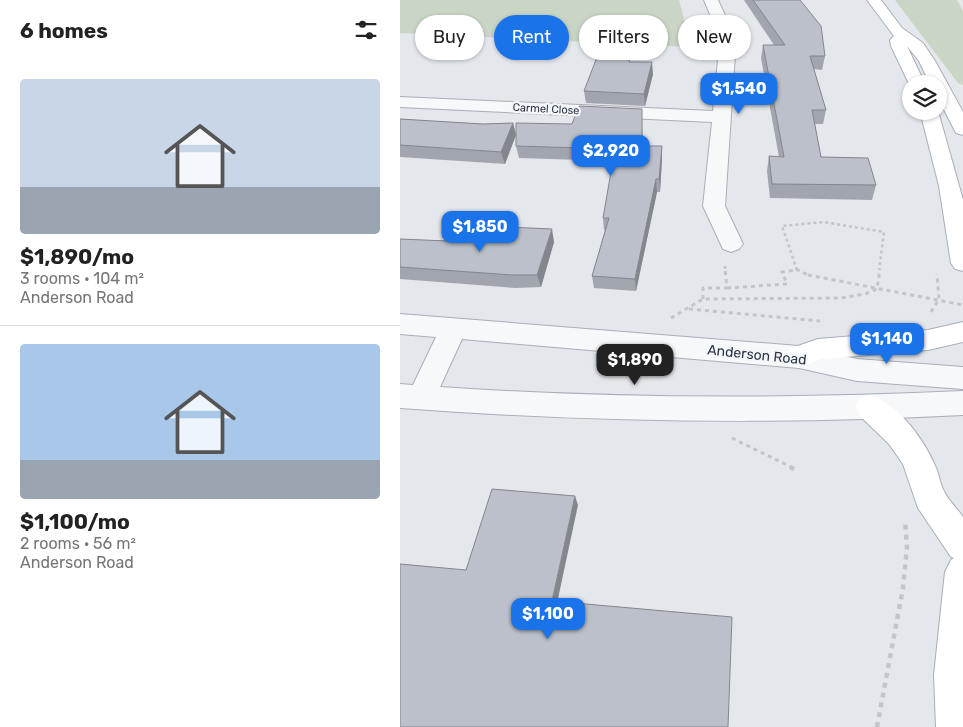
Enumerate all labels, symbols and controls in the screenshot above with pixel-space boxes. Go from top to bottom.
chip: Buy [415,15,484,60]
chip: Rent [494,15,569,60]
chip: Filters [579,15,668,60]
chip: New [678,15,751,60]
icon: filters [352,16,380,44]
text: 6 homes [20,18,108,43]
pin: $1,540 [698,72,780,115]
map controls [902,75,947,120]
button: layers [902,75,947,120]
text: $1,540 [711,79,767,98]
street label: Carmel Close [512,101,580,117]
icon: home [155,111,245,201]
pin: $2,920 [570,134,652,177]
text: $2,920 [583,141,639,160]
pin: $1,850 [439,210,521,253]
text: $1,850 [452,217,508,236]
text: $1,890/mo [20,244,134,269]
text: 3 rooms · 104 m² [20,269,144,288]
text: Anderson Road [20,288,134,307]
pin: $1,140 [846,322,928,365]
text: $1,140 [861,329,913,348]
street label: Anderson Road [707,341,807,369]
pin: $1,890 [594,344,676,386]
text: $1,890 [608,350,662,369]
icon: home [155,377,245,467]
text: $1,100/mo [20,509,130,534]
text: 2 rooms · 56 m² [20,534,136,553]
text: Anderson Road [20,553,134,572]
pin: $1,100 [507,598,589,640]
text: $1,100 [522,604,574,623]

